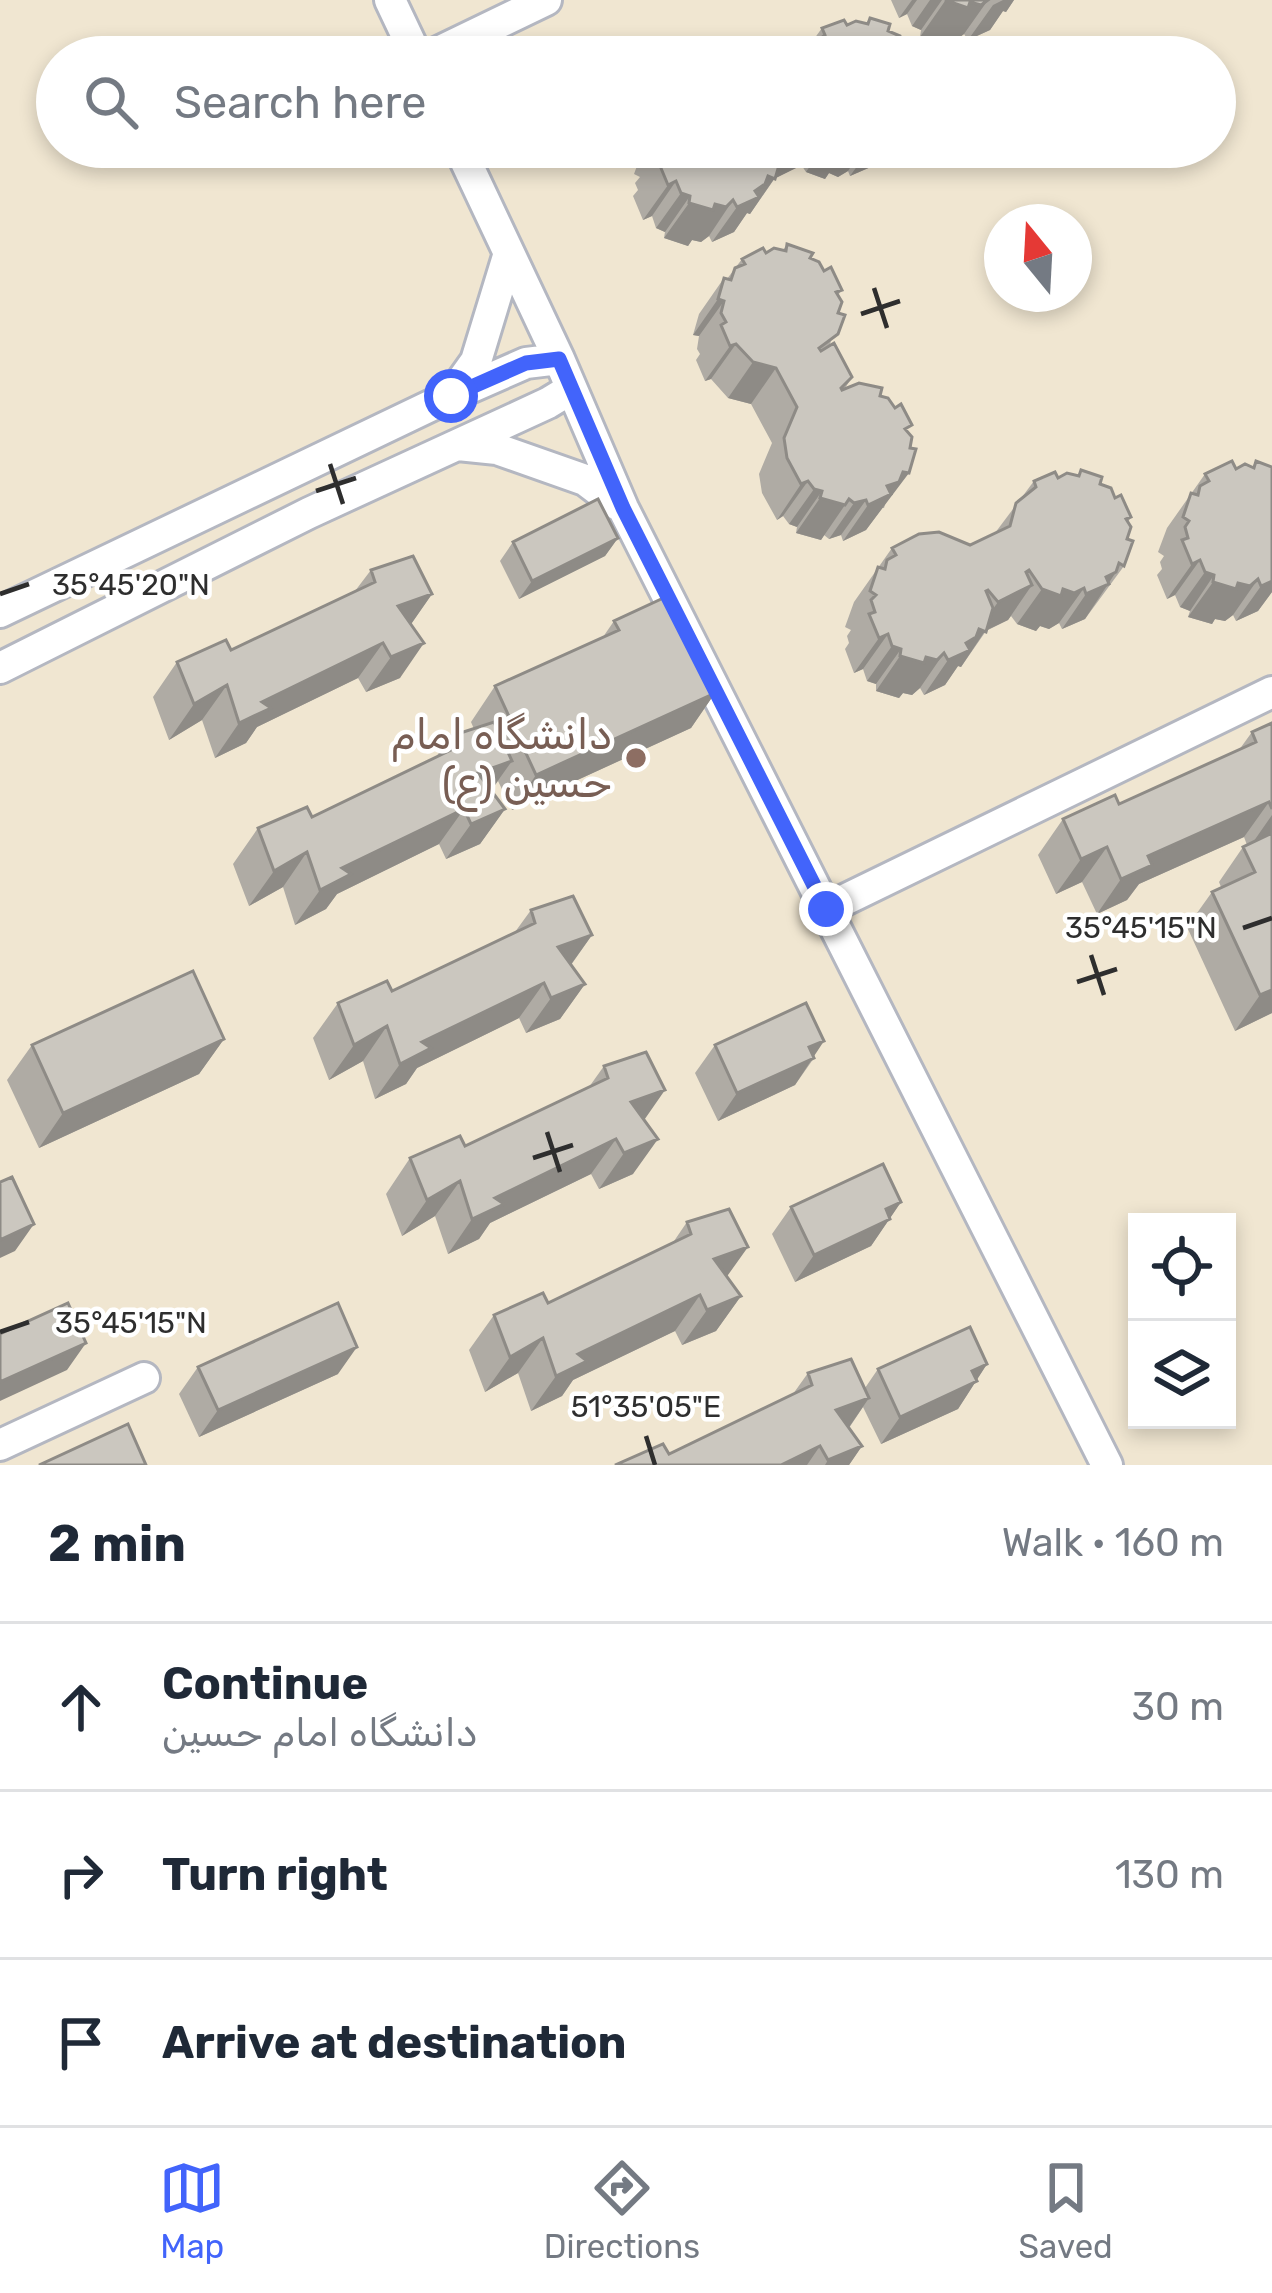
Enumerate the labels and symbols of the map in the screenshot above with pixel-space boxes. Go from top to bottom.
north arrow [984,204,1092,312]
route start [424,369,478,423]
text: 35°45'20"N [52,567,210,603]
place label: دانشگاه امام حسین (ع) [391,710,612,812]
marker: دانشگاه امام حسین (ع) [623,745,649,771]
route end [799,882,853,936]
text: 35°45'15"N [1065,910,1217,946]
text: 35°45'15"N [55,1305,207,1341]
text: 51°35'05"E [571,1389,721,1425]

